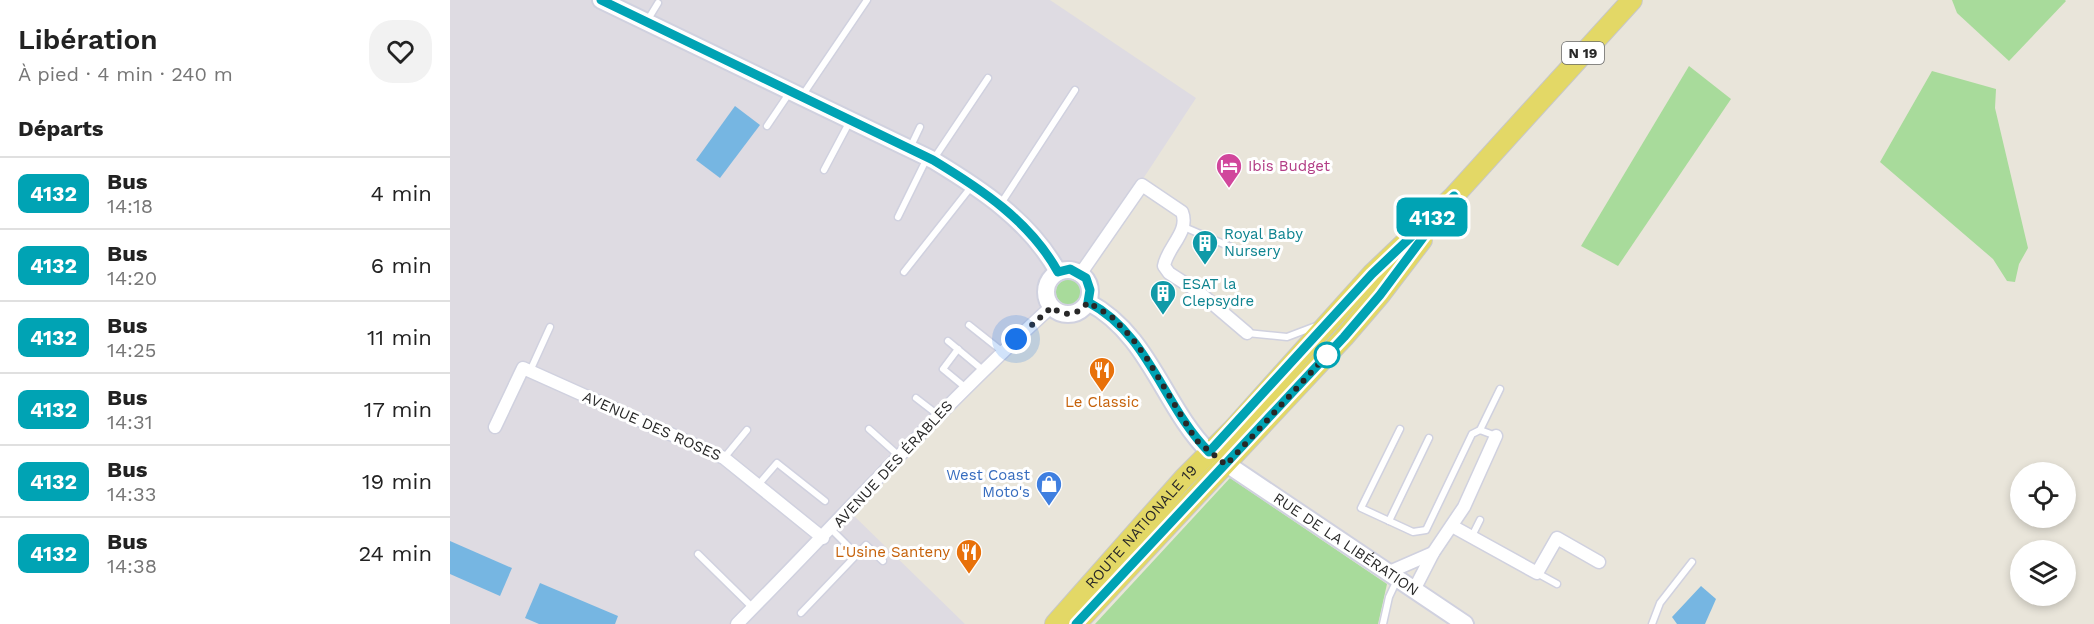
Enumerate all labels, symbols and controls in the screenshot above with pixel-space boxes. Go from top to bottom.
button: heart [369,20,432,83]
text: Libération [18,23,158,56]
road number: N 19 [1562,42,1604,64]
text: À pied · 4 min · 240 m [18,62,233,86]
text: Départs [18,116,104,141]
hotel icon: Ibis Budget [1214,151,1244,189]
place label: Ibis Budget [1248,157,1331,175]
text: Bus [107,169,147,194]
text: 4132 [30,181,77,206]
text: 4 min [371,181,432,206]
text: 14:18 [107,194,153,218]
line badge: 4132 [1390,198,1474,236]
text: 4132 [1408,205,1456,230]
place label: Royal Baby Nursery [1224,225,1303,260]
building icon: Royal Baby Nursery [1190,228,1220,266]
text: Bus [107,241,147,266]
text: 4132 [30,253,77,278]
text: 6 min [371,253,432,278]
text: 14:20 [107,266,157,290]
place label: ESAT la Clepsydre [1182,275,1254,310]
building icon: ESAT la Clepsydre [1148,278,1178,316]
text: Bus [107,313,147,338]
your location [1001,324,1031,354]
text: 4132 [30,325,77,350]
text: 11 min [367,325,432,350]
text: 14:25 [107,338,156,362]
unlabelled marker [1314,342,1340,368]
restaurant icon: Le Classic [1087,355,1117,393]
text: Bus [107,385,147,410]
street label: AVENUE DES ROSES [580,387,724,465]
place label: Le Classic [1065,393,1139,411]
text: 4132 [30,397,77,422]
text: 17 min [364,397,432,422]
street label: AVENUE DES ÉRABLES [829,397,957,531]
text: 14:31 [107,410,152,434]
text: Bus [107,457,147,482]
street label: ROUTE NATIONALE 19 [1082,461,1201,592]
map controls [2010,462,2076,606]
button: locate [2010,462,2076,528]
place label: West Coast Moto's [946,466,1031,501]
text: 4132 [30,469,77,494]
text: 19 min [362,469,432,494]
shop icon: West Coast Moto's [1034,469,1064,507]
text: 14:33 [107,482,156,506]
street label: RUE DE LA LIBÉRATION [1270,489,1422,599]
text: Bus [107,529,147,554]
restaurant icon: L'Usine Santeny [954,537,984,575]
button: layers [2010,540,2076,606]
text: 4132 [30,541,77,566]
text: 24 min [358,541,432,566]
place label: L'Usine Santeny [835,543,950,561]
text: 14:38 [107,554,157,578]

